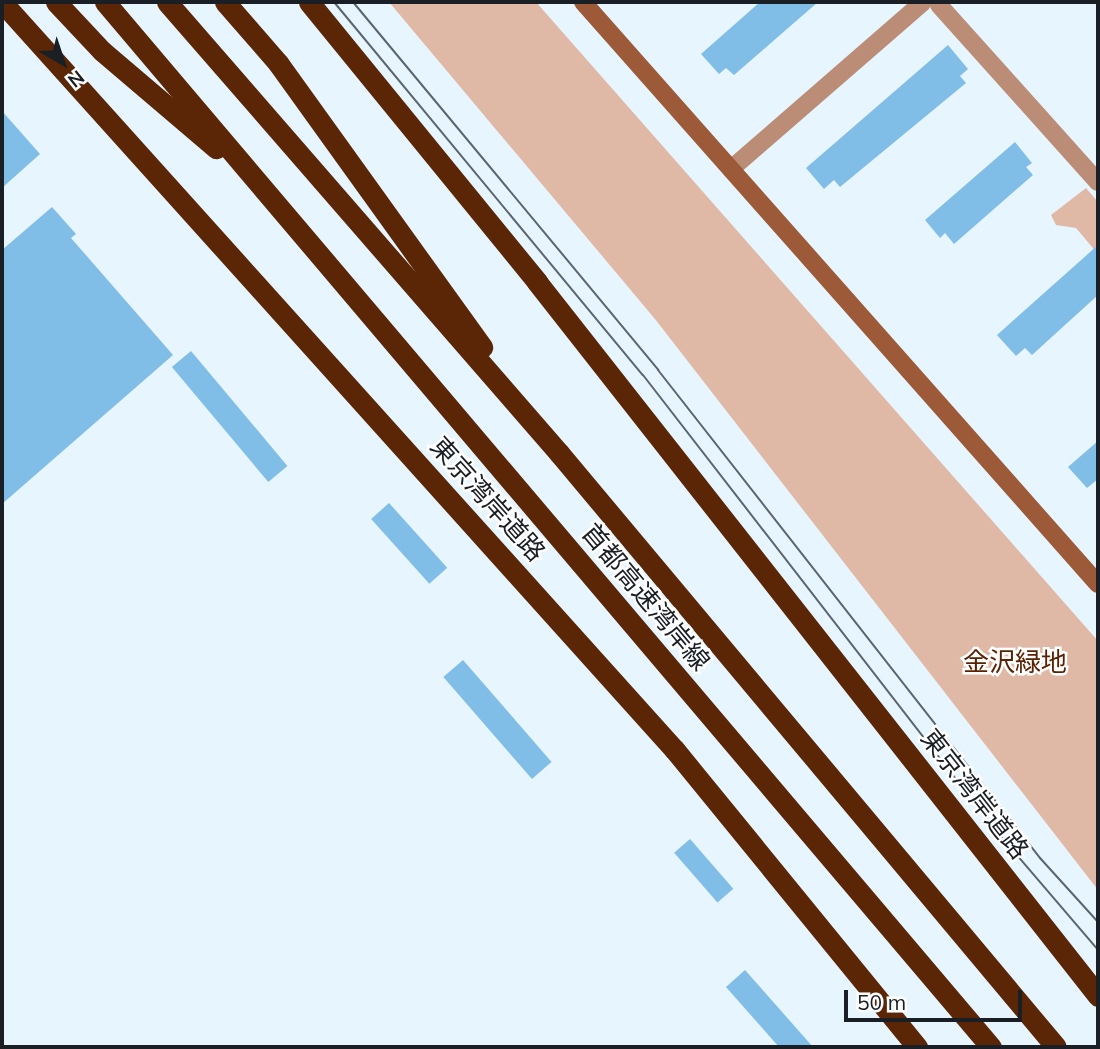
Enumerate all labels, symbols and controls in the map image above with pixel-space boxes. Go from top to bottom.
north arrow [28,28,98,98]
text: N [63,65,89,93]
street label: 東京湾岸道路 [424,431,552,567]
street label: 首都高速湾岸線 [576,517,716,677]
park label: 金沢緑地 [963,646,1067,678]
street label: 東京湾岸道路 [915,723,1035,865]
scale bar [848,976,1026,1020]
text: 50 m [857,989,906,1015]

